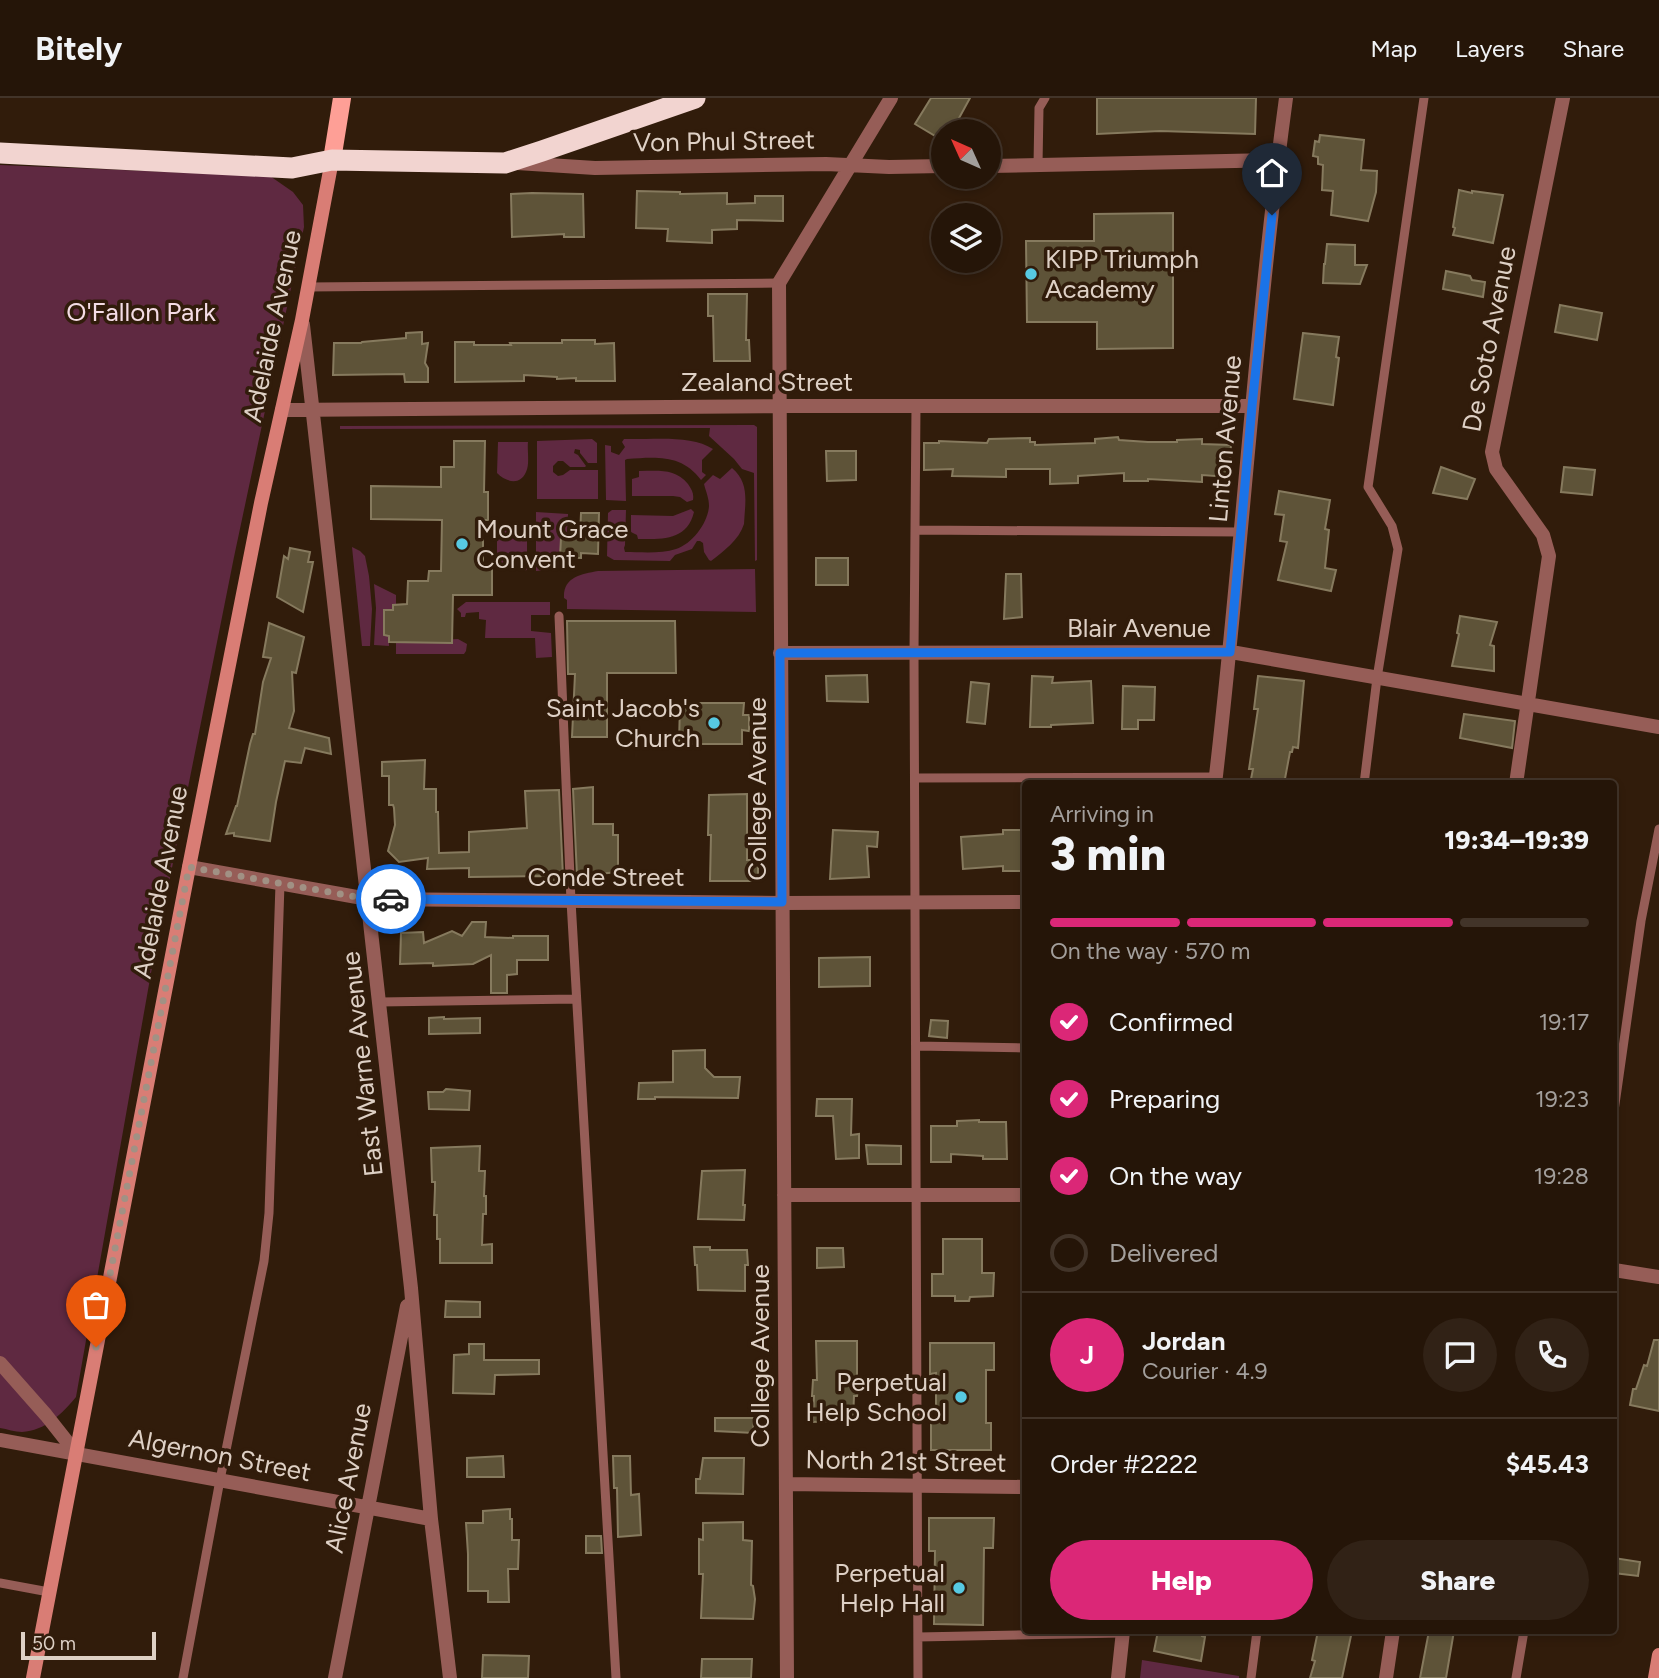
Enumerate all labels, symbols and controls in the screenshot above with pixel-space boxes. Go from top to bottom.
text: Bitely [35,29,122,68]
text: Map [1370,34,1417,63]
text: Layers [1455,34,1524,63]
text: Share [1562,34,1624,63]
north arrow [931,119,1001,189]
map controls [931,119,1001,273]
street label: Von Phul Street [633,123,815,159]
pin [1242,143,1302,215]
icon: home [1253,154,1291,192]
button: layers [931,203,1001,273]
street label: Adelaide Avenue [236,227,308,425]
place label: KIPP Triumph Academy [1045,243,1199,305]
street label: De Soto Avenue [1455,243,1523,435]
marker: KIPP Triumph Academy [1023,266,1039,282]
park label: O'Fallon Park [66,296,216,328]
street label: Linton Avenue [1202,354,1248,524]
street label: Zealand Street [681,366,853,398]
place label: Mount Grace Convent [476,513,628,575]
marker: Mount Grace Convent [454,536,470,552]
street label: Blair Avenue [1067,612,1211,644]
place label: Saint Jacob's Church [546,692,700,754]
street label: College Avenue [741,697,773,881]
marker: Saint Jacob's Church [706,715,722,731]
street label: Adelaide Avenue [126,783,194,981]
text: Arriving in [1050,800,1154,828]
text: 19:34–19:39 [1444,824,1589,856]
text: 3 min [1050,826,1166,882]
street label: Conde Street [528,861,685,893]
courier [356,864,426,934]
icon: car [372,880,410,918]
text: On the way · 570 m [1050,937,1250,965]
street label: East Warne Avenue [334,950,390,1178]
icon: check [1050,1003,1088,1041]
text: Confirmed [1109,1006,1233,1038]
text: 19:17 [1539,1008,1589,1036]
icon: check [1050,1080,1088,1118]
text: Preparing [1109,1083,1220,1115]
text: 19:23 [1535,1085,1589,1113]
icon: check [1050,1157,1088,1195]
text: On the way [1109,1160,1242,1192]
text: 19:28 [1534,1162,1589,1190]
text: Delivered [1109,1237,1218,1269]
street label: College Avenue [744,1264,776,1448]
pin [66,1275,126,1347]
icon: bag [77,1286,115,1324]
button: chat [1423,1318,1497,1392]
button: phone [1515,1318,1589,1392]
text: Jordan [1142,1325,1225,1357]
text: J [1080,1339,1094,1371]
text: Courier · 4.9 [1142,1357,1268,1385]
place label: Perpetual Help School [805,1366,947,1428]
marker: Perpetual Help School [953,1389,969,1405]
street label: Alice Avenue [318,1400,378,1556]
street label: Algernon Street [126,1422,314,1488]
street label: North 21st Street [805,1443,1007,1479]
text: Order #2222 [1050,1448,1198,1480]
text: $45.43 [1506,1448,1589,1480]
button: Help [1050,1540,1313,1620]
button: Share [1327,1540,1589,1620]
place label: Perpetual Help Hall [834,1557,945,1619]
marker: Perpetual Help Hall [951,1580,967,1596]
scale bar [21,1629,156,1661]
text: 50 m [32,1632,76,1655]

